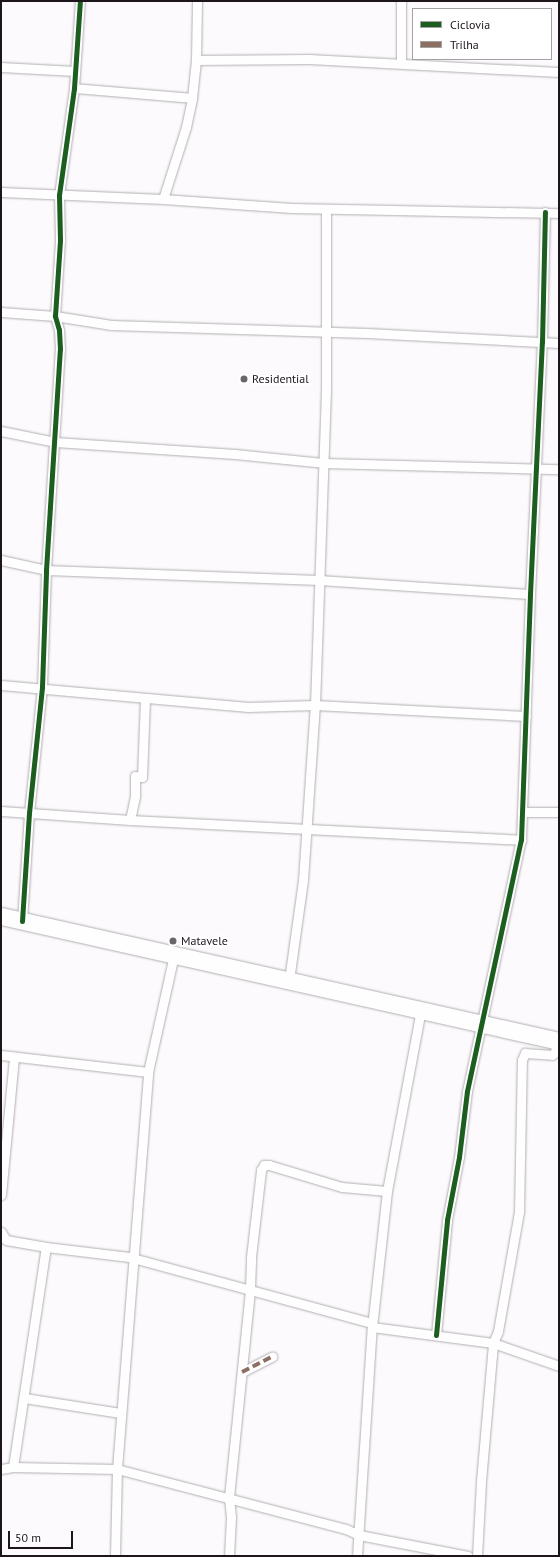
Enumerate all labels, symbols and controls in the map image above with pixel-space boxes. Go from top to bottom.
legend [412,8,552,60]
text: Ciclovia [450,17,490,32]
text: Trilha [450,37,479,52]
place label: Residential [252,372,309,386]
marker: Residential [239,374,249,384]
place label: Matavele [181,934,228,948]
marker: Matavele [168,936,178,946]
scale bar [10,1523,75,1549]
text: 50 m [15,1530,41,1545]

